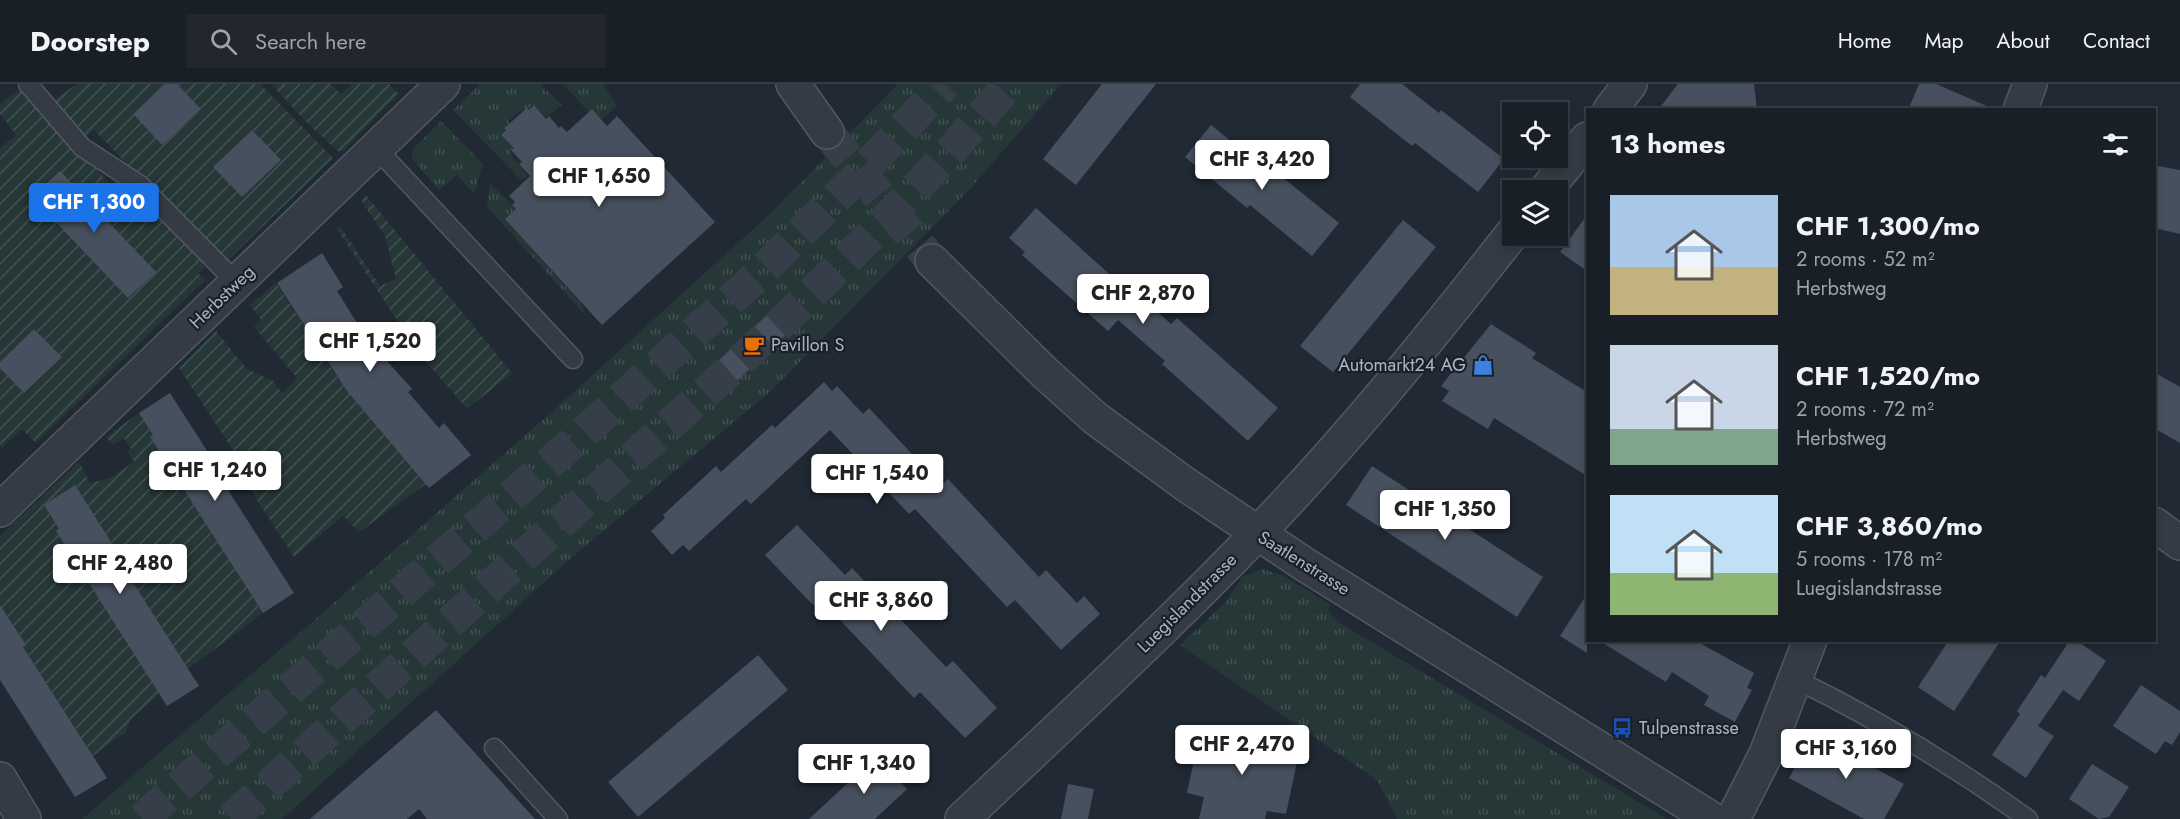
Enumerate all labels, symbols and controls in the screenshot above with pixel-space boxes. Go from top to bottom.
search box [186,14,606,68]
text: Doorstep [30,21,150,62]
icon: search [207,25,240,58]
text: Search here [255,25,366,57]
text: Home [1838,26,1891,56]
text: Map [1924,26,1964,56]
text: About [1997,26,2050,56]
text: Contact [2083,26,2150,56]
map controls [1502,102,1568,246]
button: locate [1502,102,1568,168]
text: 13 homes [1610,125,1725,163]
icon: filters [2099,128,2132,161]
pin: CHF 3,420 [1193,140,1331,191]
text: CHF 3,420 [1209,145,1315,174]
pin: CHF 1,650 [530,157,668,208]
text: CHF 1,650 [548,162,650,191]
button: layers [1502,180,1568,246]
pin: CHF 1,300 [25,183,163,234]
text: CHF 1,300 [43,188,145,217]
text: CHF 1,300/mo [1796,207,1980,245]
icon: home [1658,219,1730,291]
text: 2 rooms · 52 m² [1796,245,1935,274]
street label: Herbstweg [184,259,260,335]
pin: CHF 2,870 [1074,274,1212,325]
text: Herbstweg [1796,274,1887,303]
text: CHF 2,870 [1091,279,1195,308]
pin: CHF 1,520 [301,322,439,373]
text: CHF 1,520 [319,327,421,356]
place label: Pavillon S [771,332,844,358]
cafe icon: Pavillon S [742,333,766,357]
place label: Automarkt24 AG [1338,352,1466,378]
shop icon: Automarkt24 AG [1471,353,1495,377]
text: CHF 1,520/mo [1796,357,1980,395]
icon: home [1658,369,1730,441]
text: 2 rooms · 72 m² [1796,395,1934,424]
text: Herbstweg [1796,424,1887,453]
pin: CHF 1,240 [146,451,284,502]
pin: CHF 1,540 [808,454,946,505]
text: CHF 1,240 [163,456,267,485]
text: CHF 1,540 [825,459,929,488]
pin: CHF 1,350 [1376,490,1514,541]
text: CHF 1,350 [1394,495,1496,524]
text: CHF 3,860/mo [1796,507,1983,545]
icon: home [1658,519,1730,591]
street label: Saatlenstrasse [1253,524,1355,602]
pin: CHF 2,480 [51,544,189,595]
text: 5 rooms · 178 m² [1796,545,1942,574]
street label: Luegislandstrasse [1131,547,1243,659]
text: CHF 2,480 [67,549,173,578]
text: Luegislandstrasse [1796,574,1942,603]
pin: CHF 3,860 [812,581,950,632]
text: CHF 3,860 [829,586,933,615]
place label: Tulpenstrasse [1639,715,1739,741]
bus stop icon: Tulpenstrasse [1610,716,1634,740]
pin: CHF 2,470 [1173,725,1311,776]
pin: CHF 3,160 [1777,729,1915,780]
text: CHF 2,470 [1189,730,1295,759]
text: CHF 3,160 [1795,734,1897,763]
pin: CHF 1,340 [795,744,933,795]
text: CHF 1,340 [812,749,916,778]

